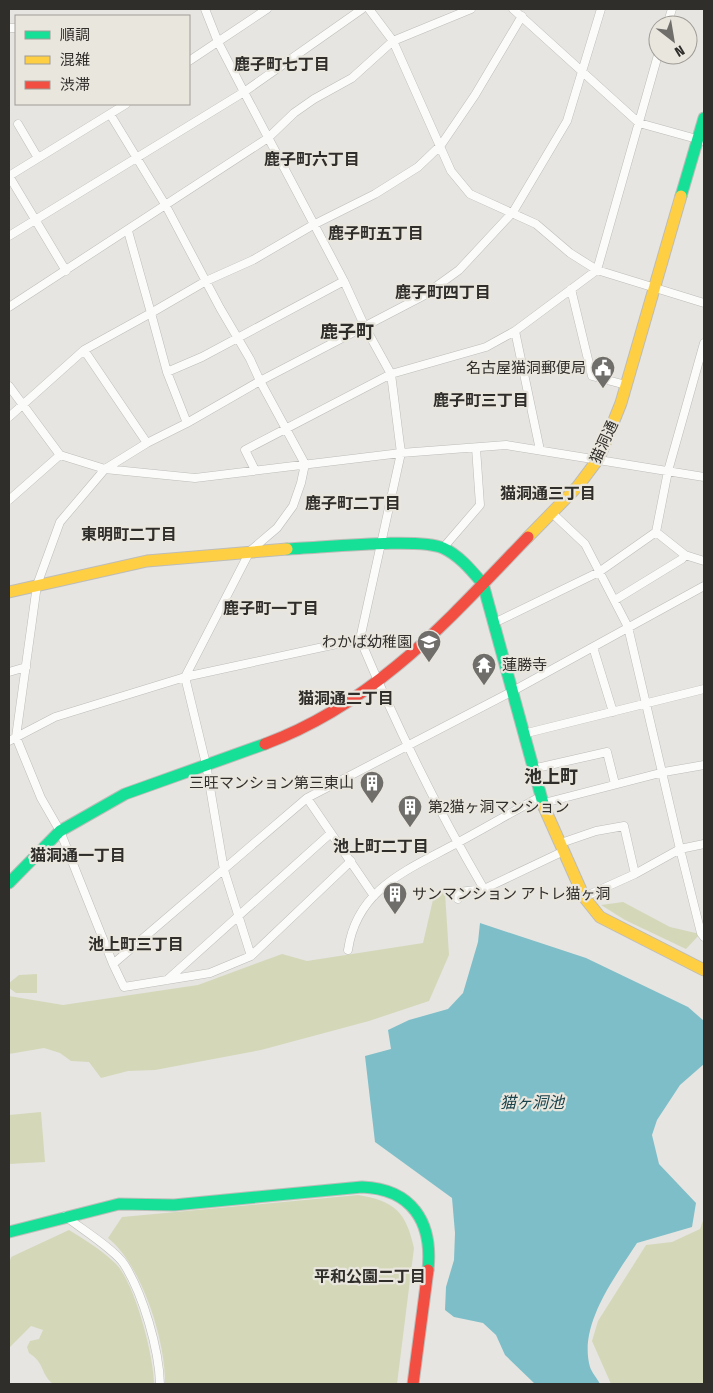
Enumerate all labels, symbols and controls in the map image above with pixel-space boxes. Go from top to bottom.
legend [15,15,190,105]
north arrow [648,15,698,65]
text: 順調 [60,26,90,44]
text: N [671,41,687,60]
text: 混雑 [60,51,90,69]
district label: 鹿子町七丁目 [234,55,330,74]
text: 渋滞 [60,76,90,94]
district label: 鹿子町六丁目 [264,150,360,169]
district label: 鹿子町五丁目 [328,224,424,243]
district label: 鹿子町四丁目 [395,283,491,302]
district label: 鹿子町 [320,321,374,343]
public building icon: 名古屋猫洞郵便局 [590,355,616,389]
place label: 名古屋猫洞郵便局 [466,359,586,377]
district label: 鹿子町三丁目 [433,391,529,410]
street label: 猫洞通 [586,418,622,466]
district label: 猫洞通三丁目 [500,484,596,503]
district label: 鹿子町二丁目 [305,494,401,513]
district label: 東明町二丁目 [81,525,177,544]
district label: 鹿子町一丁目 [223,599,319,618]
school or university icon: わかば幼稚園 [416,629,442,663]
place label: わかば幼稚園 [322,633,412,651]
temple icon: 蓮勝寺 [471,652,497,686]
place label: 蓮勝寺 [502,656,547,674]
district label: 猫洞通二丁目 [298,689,394,708]
district label: 池上町 [524,766,578,788]
building icon: 三旺マンション第三東山 [359,770,385,804]
place label: 三旺マンション第三東山 [189,774,354,792]
building icon: 第2猫ヶ洞マンション [397,794,423,828]
place label: 第2猫ヶ洞マンション [428,798,570,816]
district label: 池上町二丁目 [333,837,429,856]
district label: 猫洞通一丁目 [30,846,126,865]
building icon: サンマンション アトレ猫ヶ洞 [382,881,408,915]
place label: サンマンション アトレ猫ヶ洞 [412,885,611,903]
district label: 池上町三丁目 [88,935,184,954]
water label: 猫ヶ洞池 [500,1093,566,1112]
district label: 平和公園二丁目 [314,1267,426,1286]

